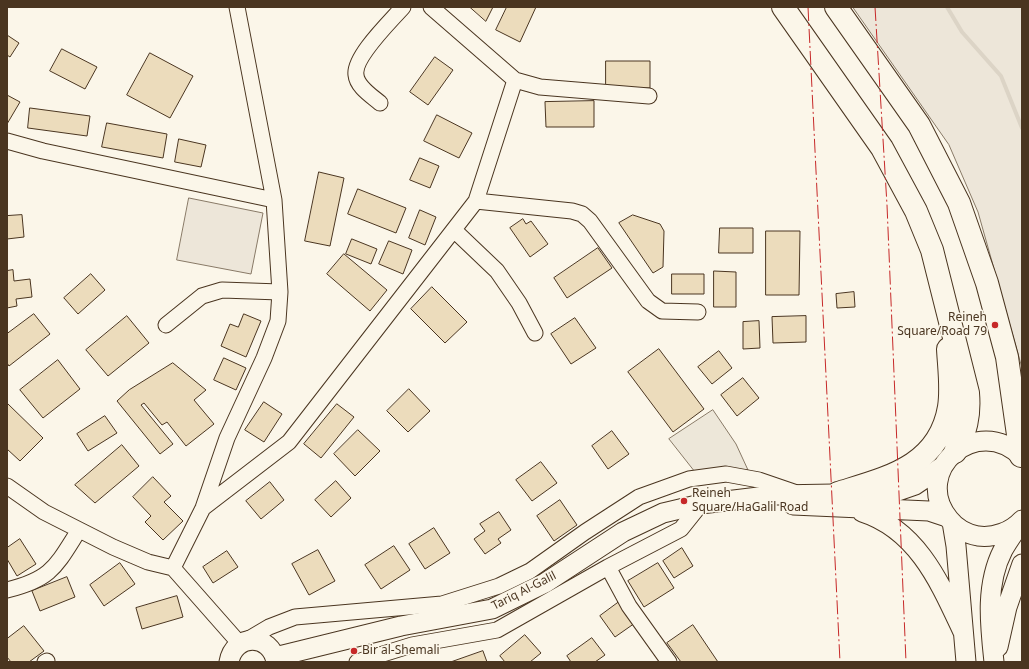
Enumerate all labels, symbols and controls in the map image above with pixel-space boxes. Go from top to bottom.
place label: Reineh Square/Road 79 [897,311,987,339]
marker: Reineh Square/Road 79 [990,320,1000,330]
place label: Reineh Square/HaGalil Road [692,487,808,515]
marker: Reineh Square/HaGalil Road [679,496,689,506]
street label: Tariq Al-Galil [489,569,559,613]
place label: Bir al-Shemali [362,644,440,658]
marker: Bir al-Shemali [349,646,359,656]

